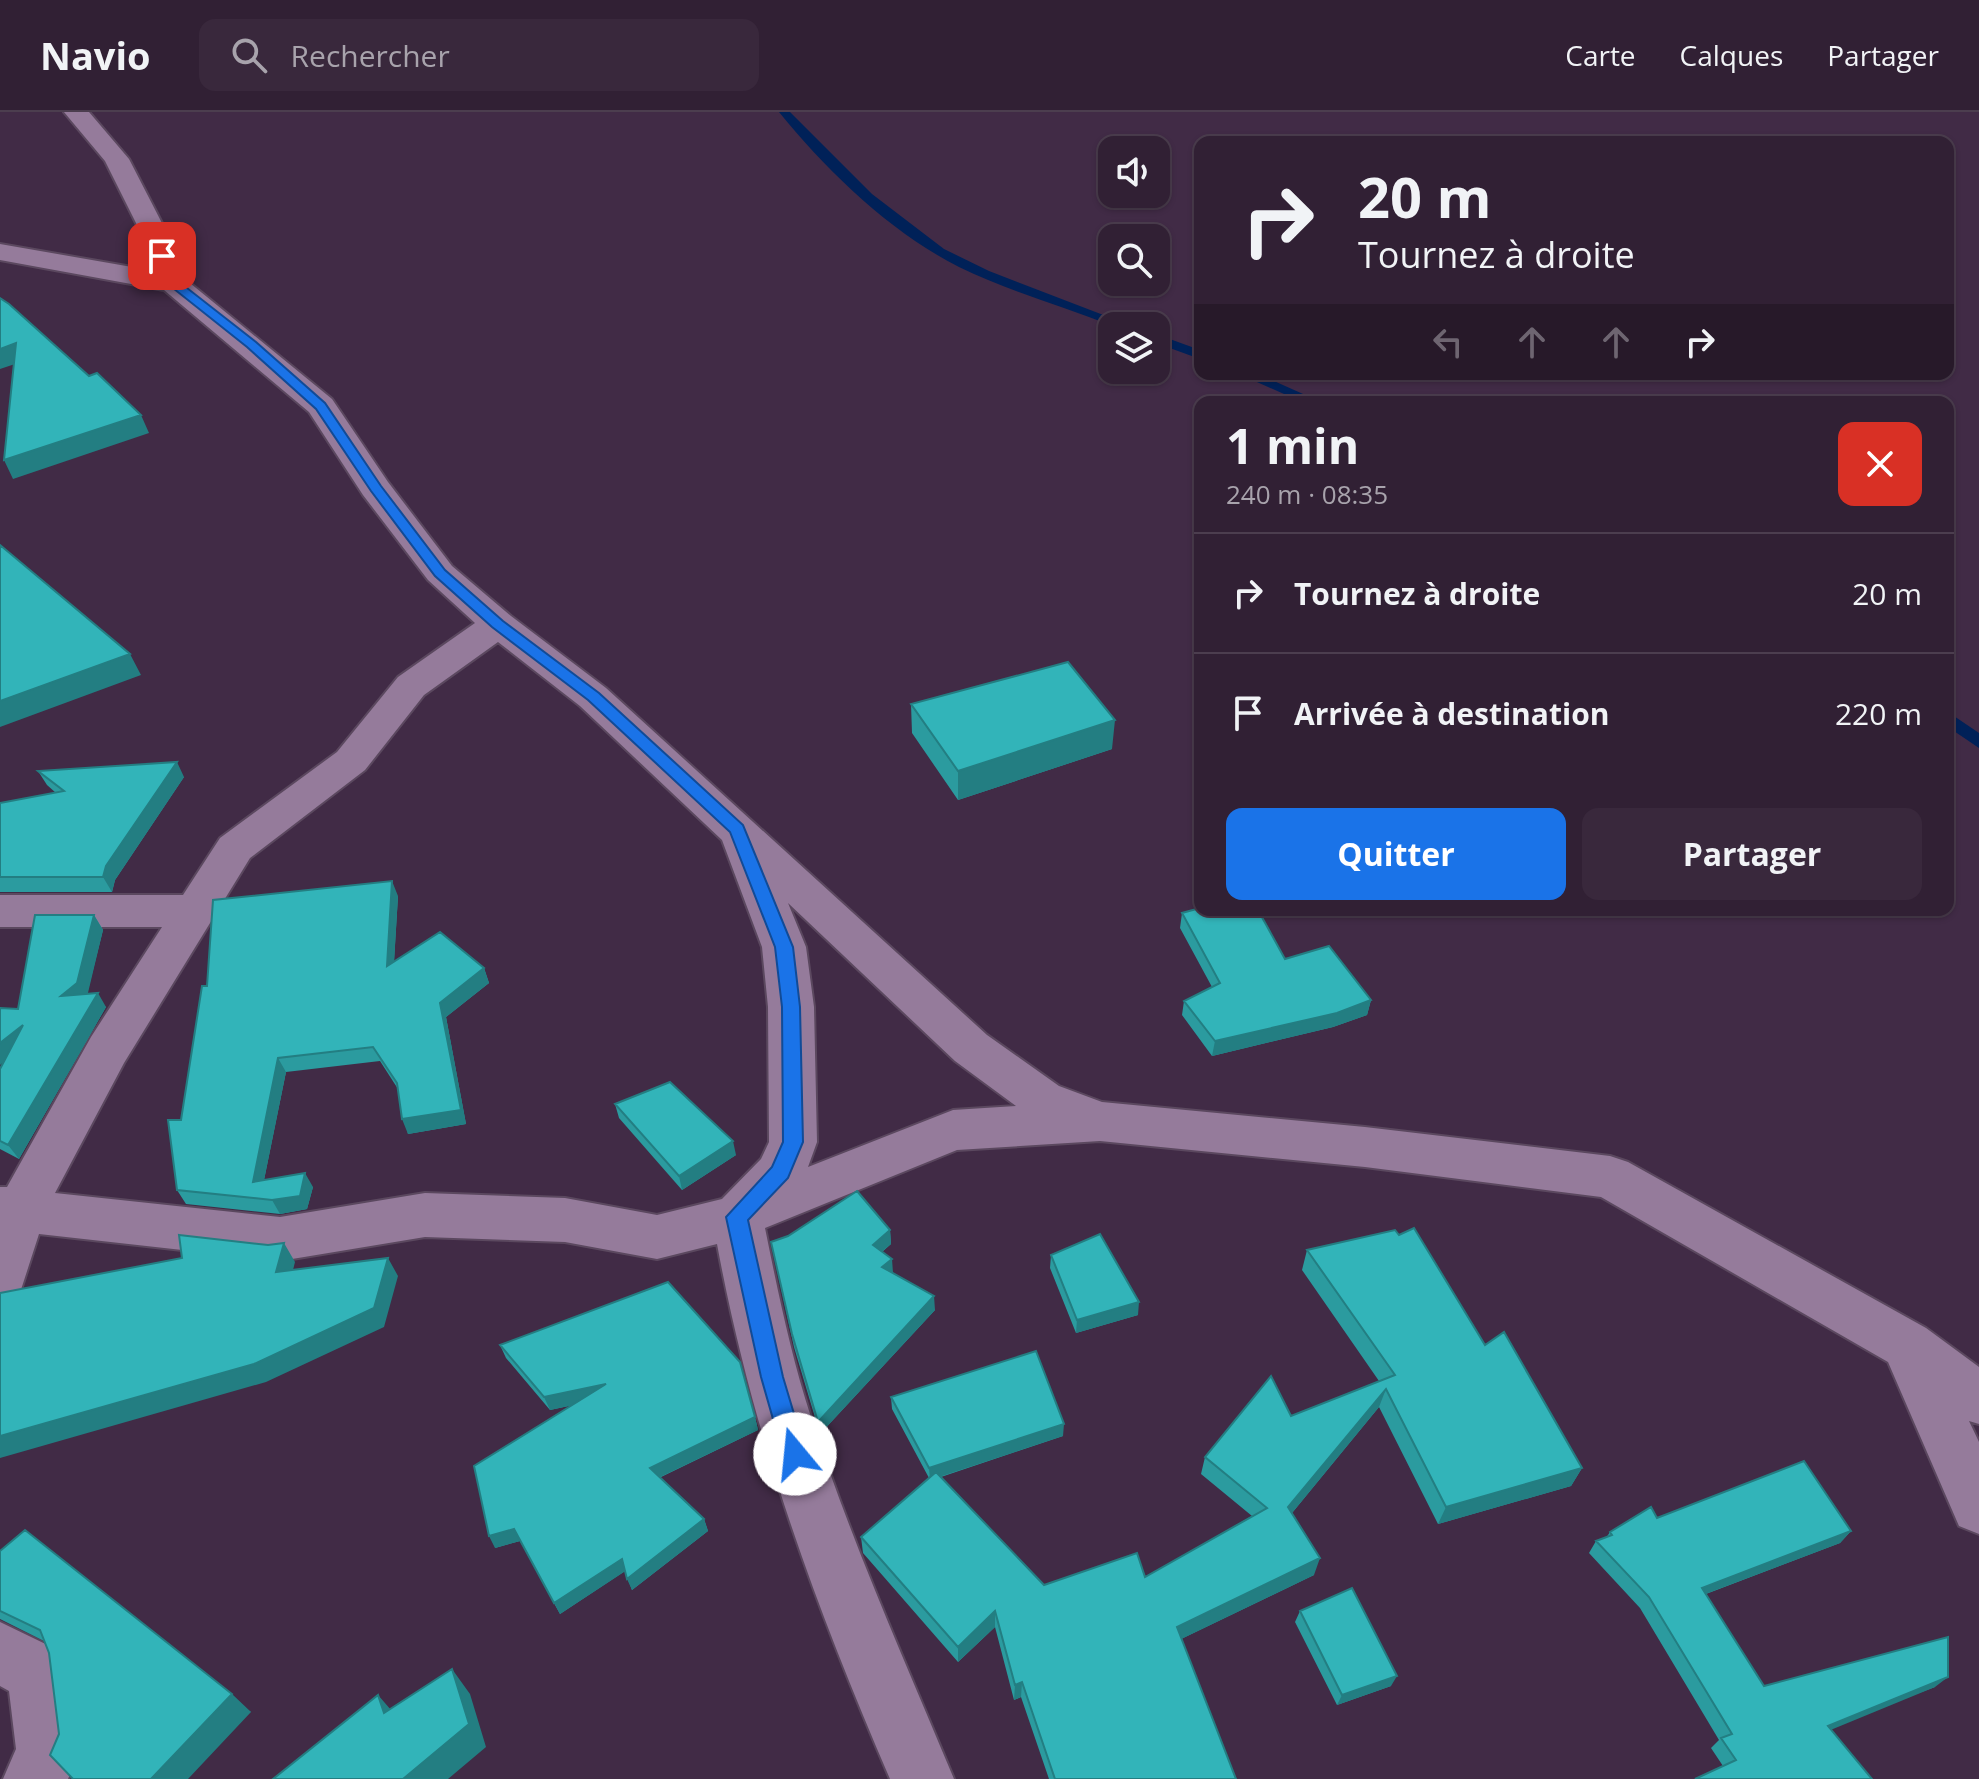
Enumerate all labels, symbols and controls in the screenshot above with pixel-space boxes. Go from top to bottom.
search box [199,19,759,91]
text: Navio [40,29,151,81]
icon: search [227,33,271,77]
text: Rechercher [291,35,450,76]
text: Carte [1565,36,1636,74]
text: Calques [1680,36,1783,74]
text: Partager [1827,36,1939,74]
map controls [1098,136,1170,384]
button: sound [1098,136,1170,208]
text: 20 m [1358,158,1492,234]
icon: right [1226,168,1330,272]
pin [128,222,196,290]
button: search [1098,224,1170,296]
text: Tournez à droite [1358,230,1635,279]
icon: arrive [140,234,184,278]
button: layers [1098,312,1170,384]
icon: left [1426,320,1470,364]
icon: ahead [1510,320,1554,364]
icon: ahead [1594,320,1638,364]
icon: right [1678,320,1722,364]
text: 1 min [1226,413,1359,478]
button: close [1838,422,1922,506]
text: 240 m · 08:35 [1226,476,1388,512]
icon: right [1226,571,1270,615]
text: Tournez à droite [1294,573,1540,614]
text: 20 m [1852,573,1922,614]
icon: arrive [1226,691,1270,735]
text: Arrivée à destination [1294,693,1609,734]
text: 220 m [1835,693,1922,734]
button: Quitter [1226,808,1566,900]
button: Partager [1582,808,1922,900]
position arrow [753,1412,837,1496]

